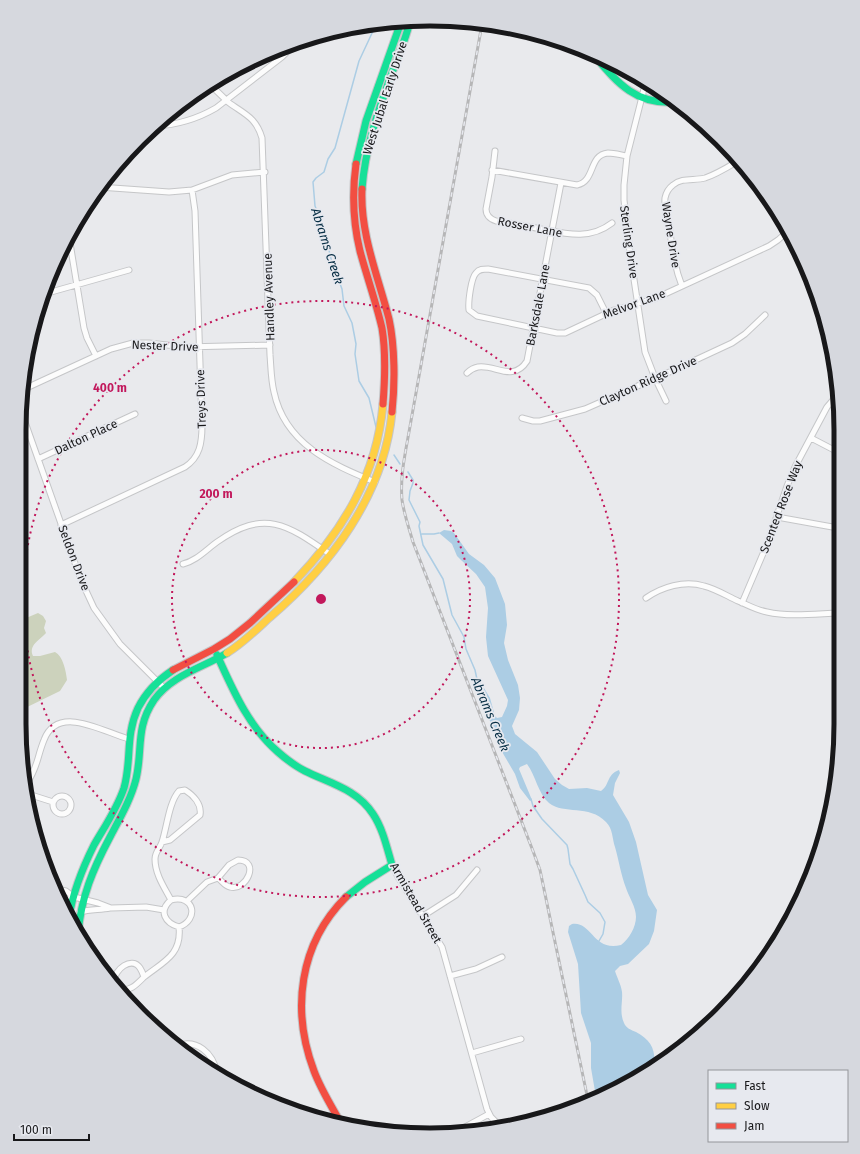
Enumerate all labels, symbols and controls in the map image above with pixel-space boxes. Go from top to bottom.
street label: West Jubal Early Drive [360,40,410,156]
street label: Wayne Drive [659,201,683,269]
water label: Abrams Creek [308,205,347,286]
street label: Sterling Drive [617,205,641,279]
street label: Rosser Lane [497,214,563,240]
street label: Handley Avenue [260,253,278,341]
street label: Barksdale Lane [523,263,553,347]
street label: Melvor Lane [601,286,667,322]
street label: Nester Drive [131,338,199,354]
street label: Clayton Ridge Drive [597,353,699,409]
street label: Treys Drive [193,369,209,429]
text: 400 m [93,381,127,395]
street label: Dalton Place [52,416,120,458]
street label: Scented Rose Way [757,459,805,555]
text: 200 m [199,487,233,501]
street label: Seldon Drive [55,523,93,593]
centre of rings [314,592,328,606]
water label: Abrams Creek [468,674,513,754]
street label: Armistead Street [387,860,445,946]
legend [708,1070,848,1142]
text: Fast [744,1079,766,1093]
text: Slow [744,1099,770,1113]
scale bar [14,1116,89,1142]
text: Jam [744,1119,764,1133]
text: 100 m [20,1123,52,1137]

